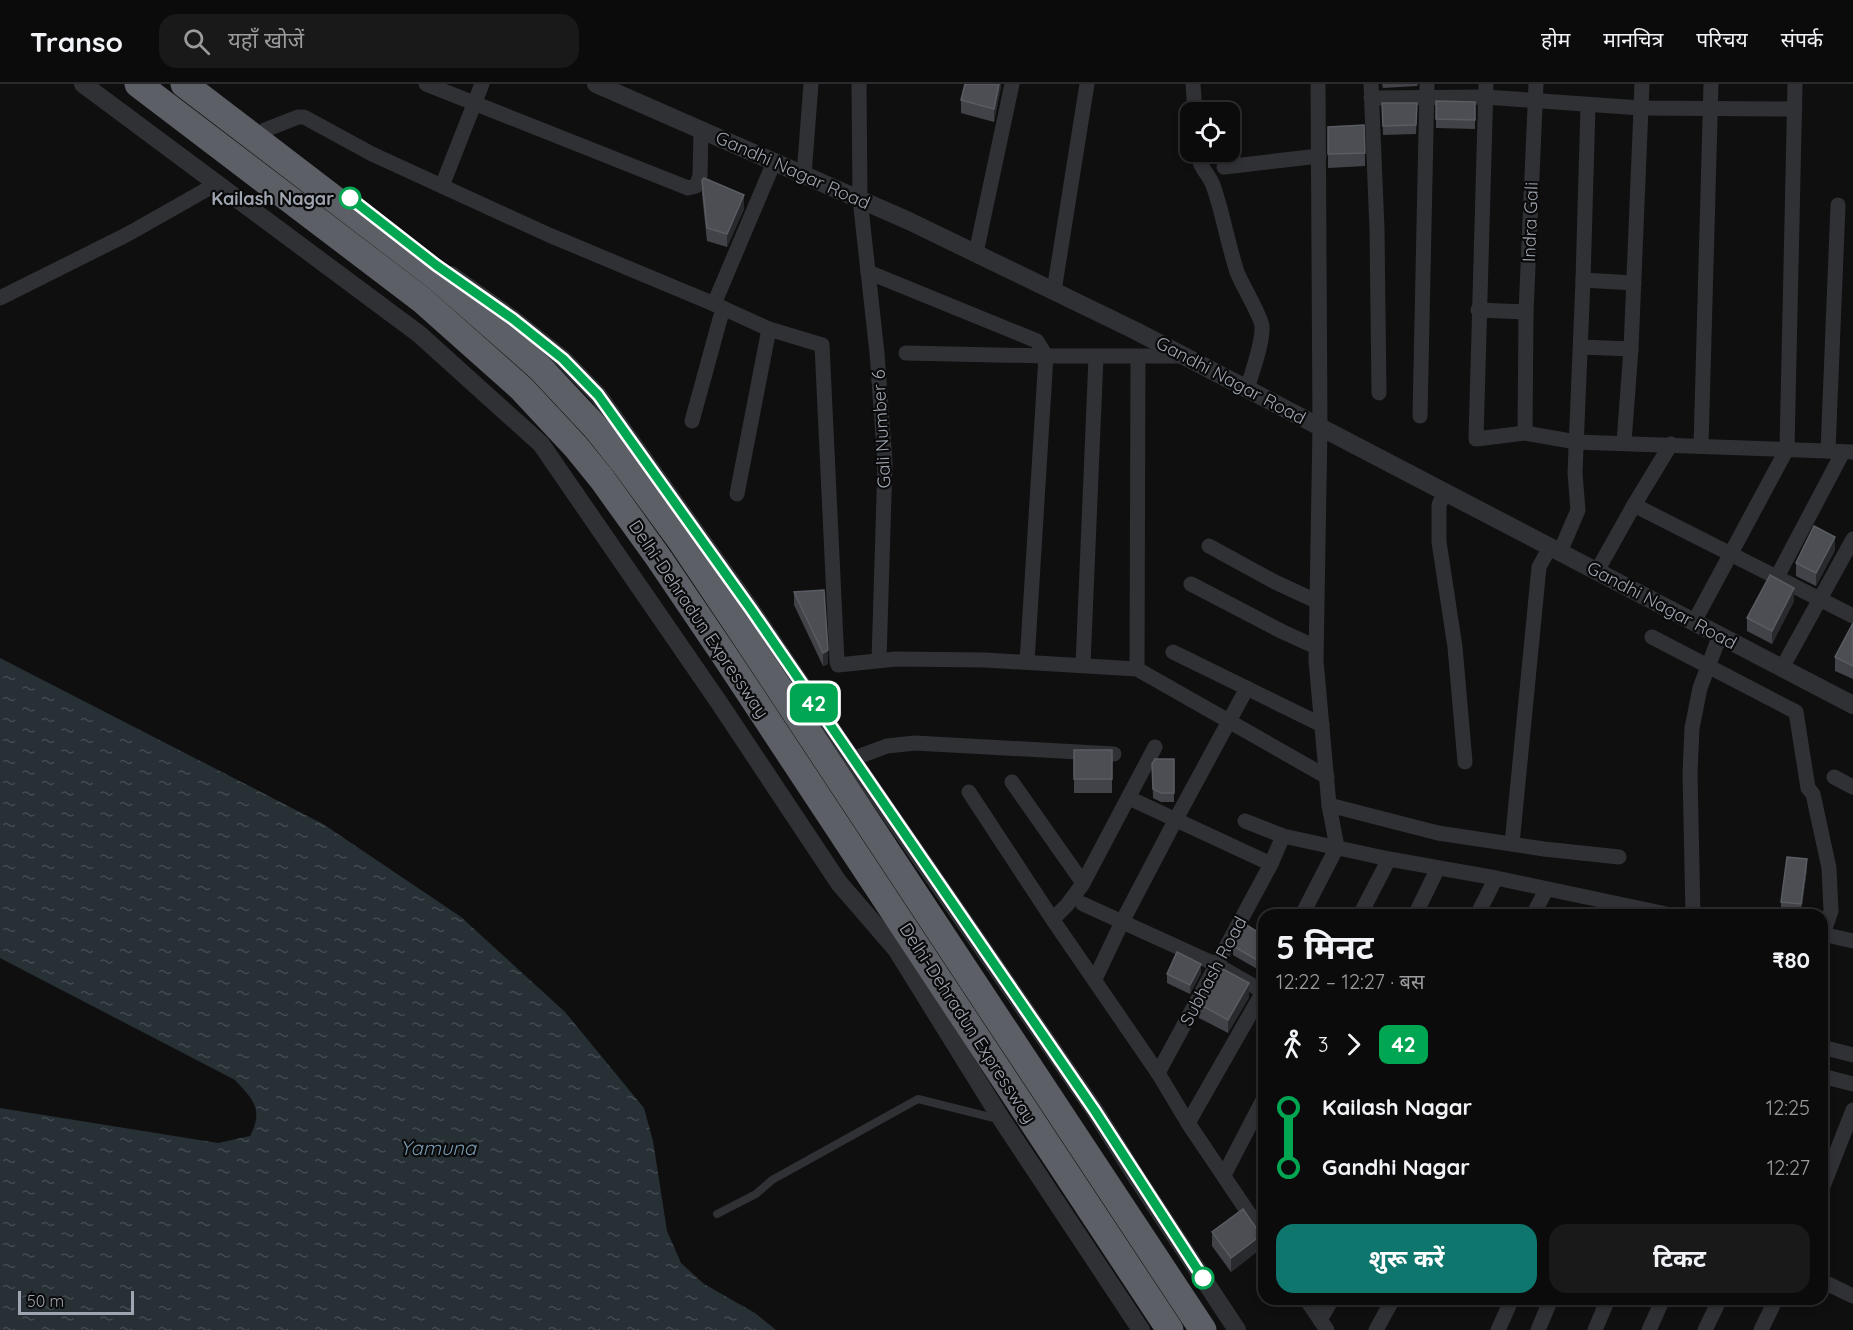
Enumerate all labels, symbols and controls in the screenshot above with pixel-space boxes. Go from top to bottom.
search box [159,14,579,68]
text: Transo [30,24,123,59]
icon: search [180,25,213,58]
text: यहाँ खोजें [228,26,304,54]
text: होम [1541,26,1570,52]
text: मानचित्र [1603,26,1663,52]
text: परिचय [1696,26,1748,52]
text: संपर्क [1781,26,1823,52]
map controls [1180,102,1240,162]
button: locate [1180,102,1240,162]
street label: Gandhi Nagar Road [712,126,874,214]
street label: Indra Gali [1517,182,1543,262]
place label: Kailash Nagar [211,187,334,210]
marker: Kailash Nagar [339,187,361,209]
street label: Gandhi Nagar Road [1152,331,1310,429]
street label: Gali Number 6 [866,369,896,489]
street label: Delhi-Dehradun Expressway [624,515,774,723]
street label: Gandhi Nagar Road [1583,556,1741,654]
line badge: 42 [787,684,841,722]
text: 42 [802,690,826,716]
street label: Subhash Road [1175,912,1251,1030]
street label: Delhi-Dehradun Expressway [894,918,1042,1128]
text: 5 मिनट [1276,926,1374,967]
text: ₹80 [1772,946,1810,974]
text: 12:22 – 12:27 · बस [1276,969,1424,994]
icon: walk [1276,1028,1309,1061]
icon: forward [1337,1028,1370,1061]
text: 42 [1391,1031,1416,1057]
text: 3 [1318,1032,1328,1057]
text: Kailash Nagar [1322,1093,1472,1121]
text: 12:25 [1766,1095,1810,1120]
water label: Yamuna [400,1135,478,1160]
text: Gandhi Nagar [1322,1153,1470,1181]
text: 12:27 [1767,1155,1810,1180]
button: शुरू करें [1276,1224,1537,1293]
button: टिकट [1549,1224,1810,1293]
unlabelled marker [1192,1267,1214,1289]
scale bar [18,1288,134,1316]
text: 50 m [27,1291,64,1311]

